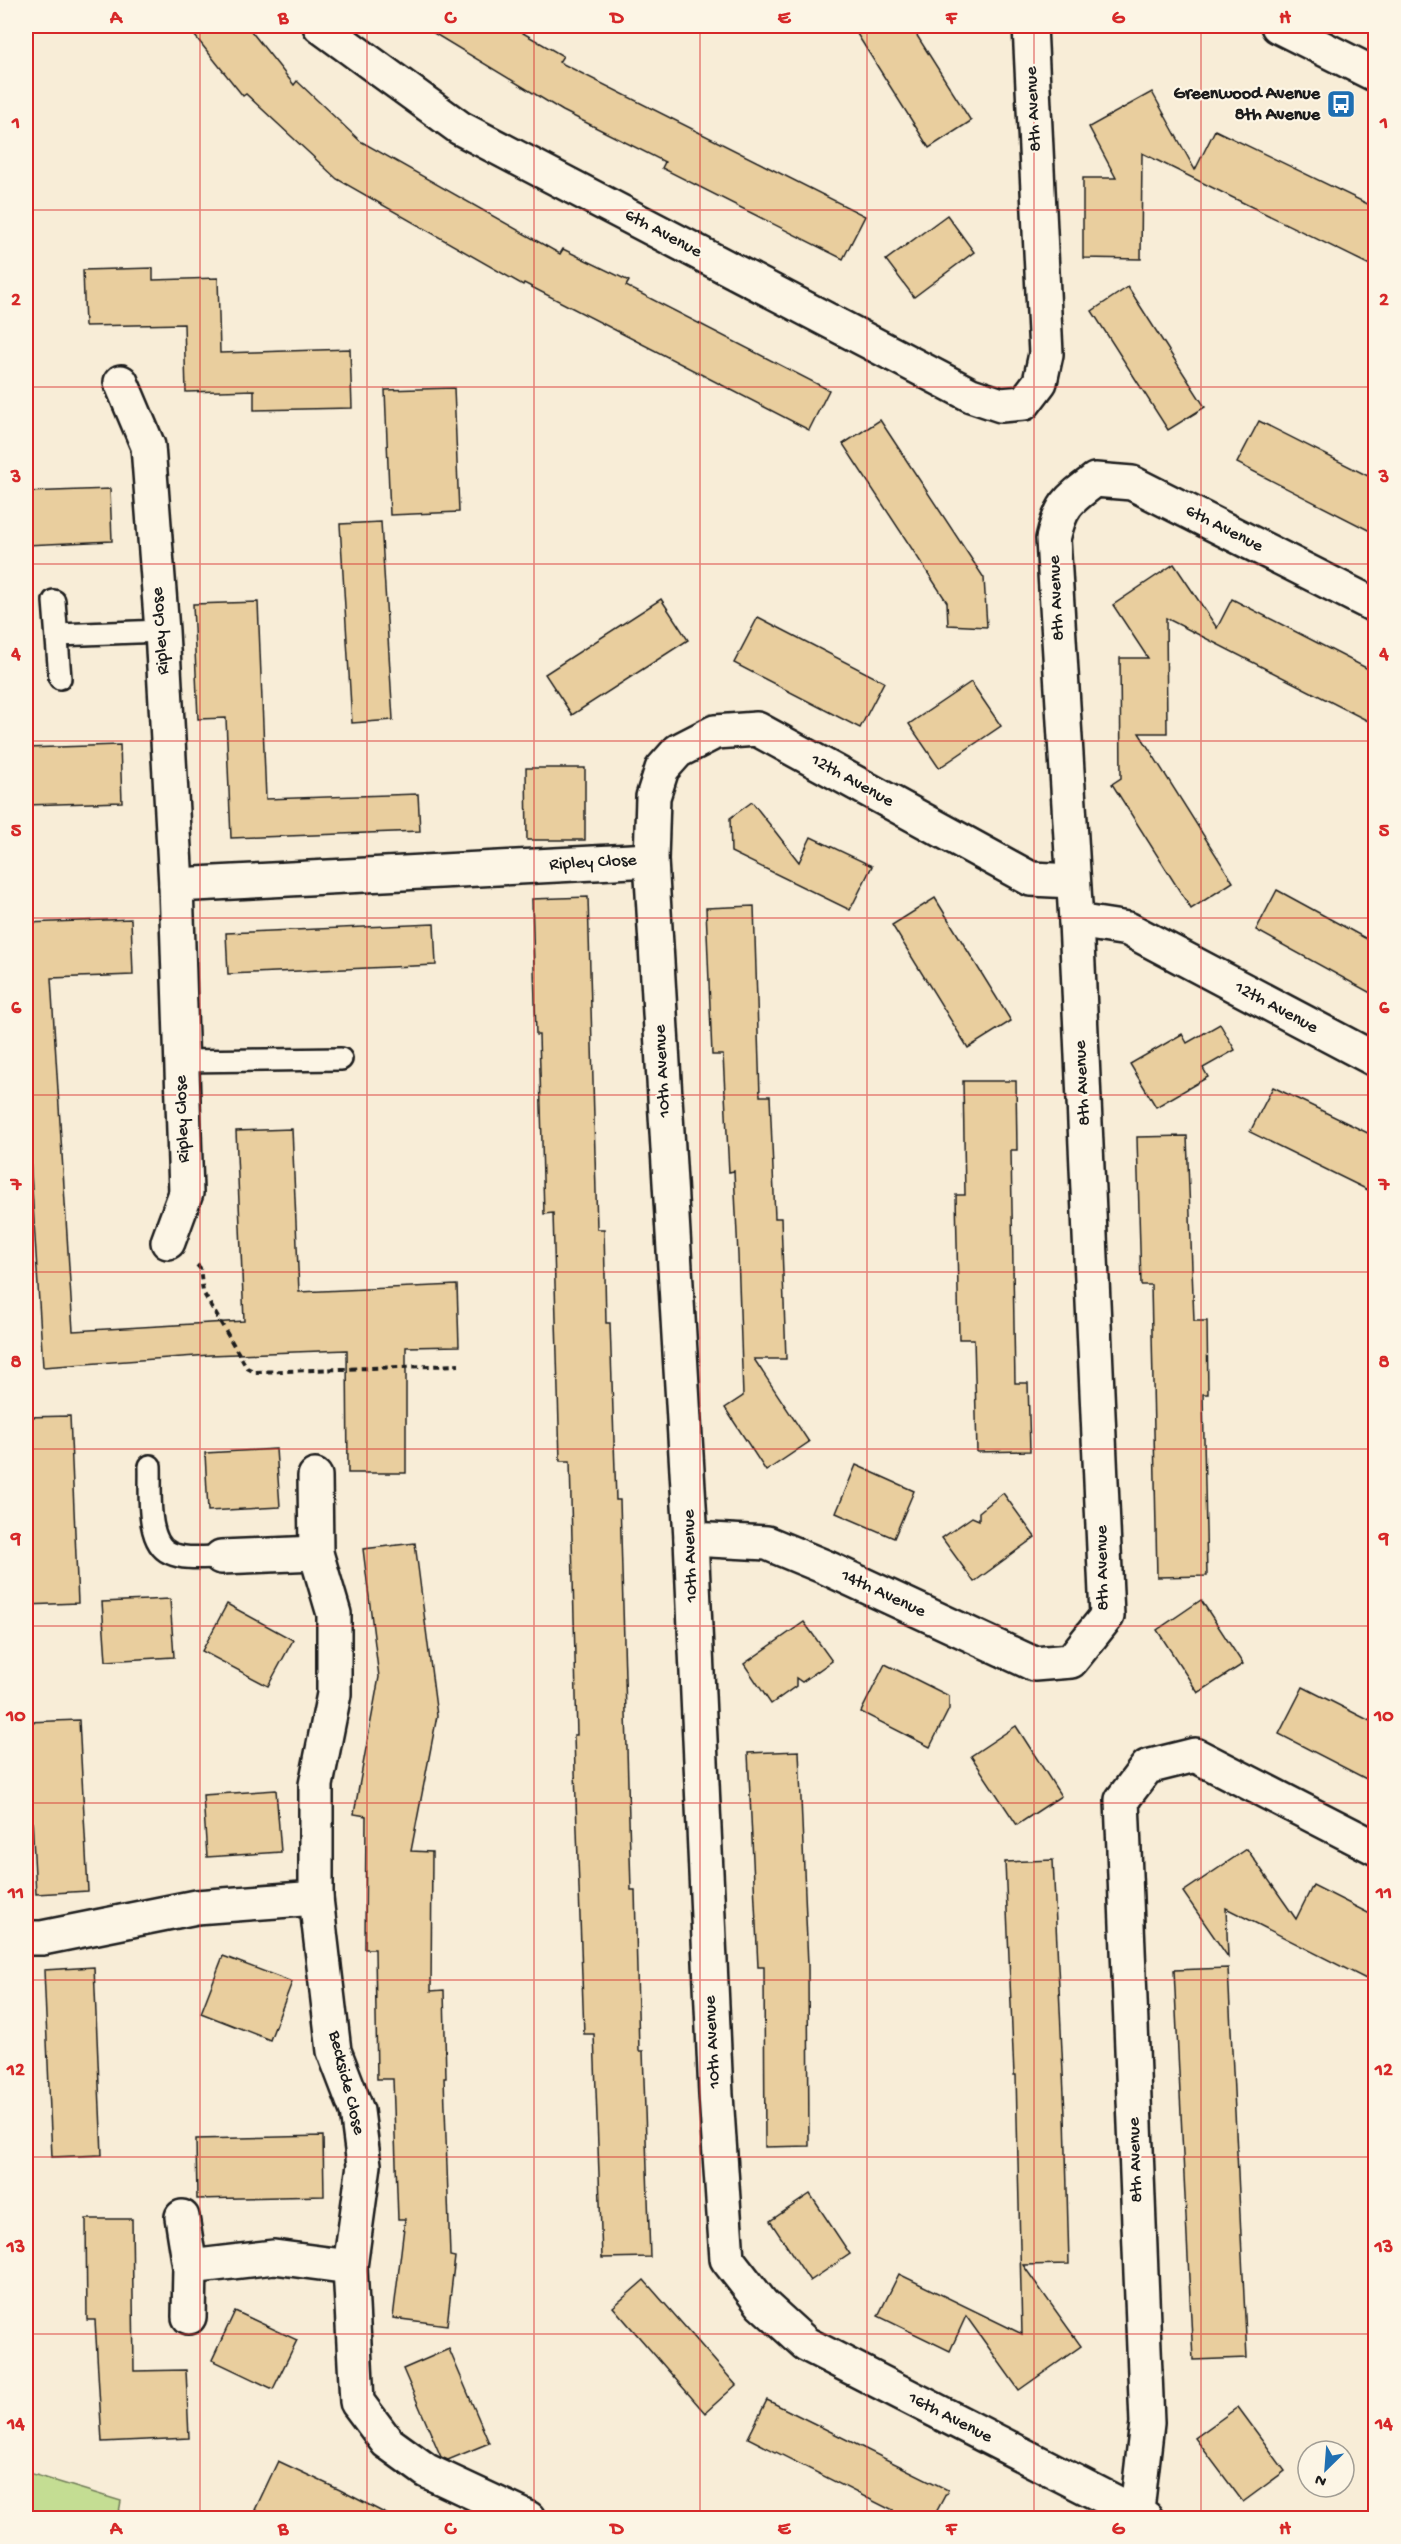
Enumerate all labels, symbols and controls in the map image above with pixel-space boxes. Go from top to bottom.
text: A [109,8,124,31]
text: B [277,8,289,31]
text: C [444,8,458,31]
text: D [608,8,624,31]
text: E [778,8,792,31]
text: F [945,8,958,31]
text: G [1112,8,1126,31]
text: H [1279,8,1291,31]
street label: 8th Avenue [1021,65,1047,152]
place label: Greenwood Avenue 8th Avenue [1174,84,1321,126]
bus stop icon: Greenwood Avenue 8th Avenue [1325,88,1357,120]
text: 1 [11,113,20,136]
text: 1 [1379,113,1388,136]
street label: 6th Avenue [621,205,706,263]
text: 2 [11,290,21,313]
text: 2 [1379,290,1389,313]
text: 3 [10,467,21,490]
text: 3 [1378,467,1389,490]
street label: 6th Avenue [1182,500,1267,558]
street label: 8th Avenue [1044,554,1070,641]
street label: Ripley Close [147,586,175,675]
text: 4 [10,644,21,667]
text: 4 [1378,644,1389,667]
street label: 12th Avenue [806,749,898,813]
text: 5 [11,821,22,844]
text: 5 [1379,821,1390,844]
street label: Ripley Close [549,850,638,876]
street label: 12th Avenue [1230,977,1322,1039]
text: 6 [11,998,22,1021]
text: 6 [1379,998,1390,1021]
street label: 10th Avenue [650,1023,676,1119]
street label: 8th Avenue [1070,1039,1096,1126]
street label: Ripley Close [171,1074,195,1163]
text: 7 [10,1175,23,1198]
text: 7 [1378,1175,1391,1198]
text: 8 [11,1352,22,1375]
text: 8 [1379,1352,1390,1375]
street label: 10th Avenue [679,1509,703,1604]
street label: 8th Avenue [1092,1524,1114,1611]
text: 9 [10,1529,21,1552]
text: 9 [1378,1529,1389,1552]
street label: 14th Avenue [836,1565,929,1623]
text: 10 [5,1706,26,1729]
text: 10 [1373,1706,1394,1729]
text: 11 [7,1883,24,1906]
text: 11 [1375,1883,1392,1906]
street label: 10th Avenue [700,1994,726,2090]
street label: Beckside Close [323,2028,369,2138]
text: 12 [6,2060,25,2083]
text: 12 [1374,2060,1393,2083]
street label: 8th Avenue [1124,2116,1148,2203]
text: 13 [6,2237,25,2260]
text: 13 [1374,2237,1393,2260]
street label: 16th Avenue [903,2387,996,2449]
text: 14 [6,2414,25,2437]
text: 14 [1374,2414,1393,2437]
north arrow [1296,2439,1356,2499]
text: N [1312,2468,1330,2490]
text: A [109,2519,124,2542]
text: B [277,2519,289,2542]
text: C [444,2519,458,2542]
text: D [608,2519,624,2542]
text: E [778,2519,792,2542]
text: F [945,2519,958,2542]
text: G [1112,2519,1126,2542]
text: H [1279,2519,1291,2542]

